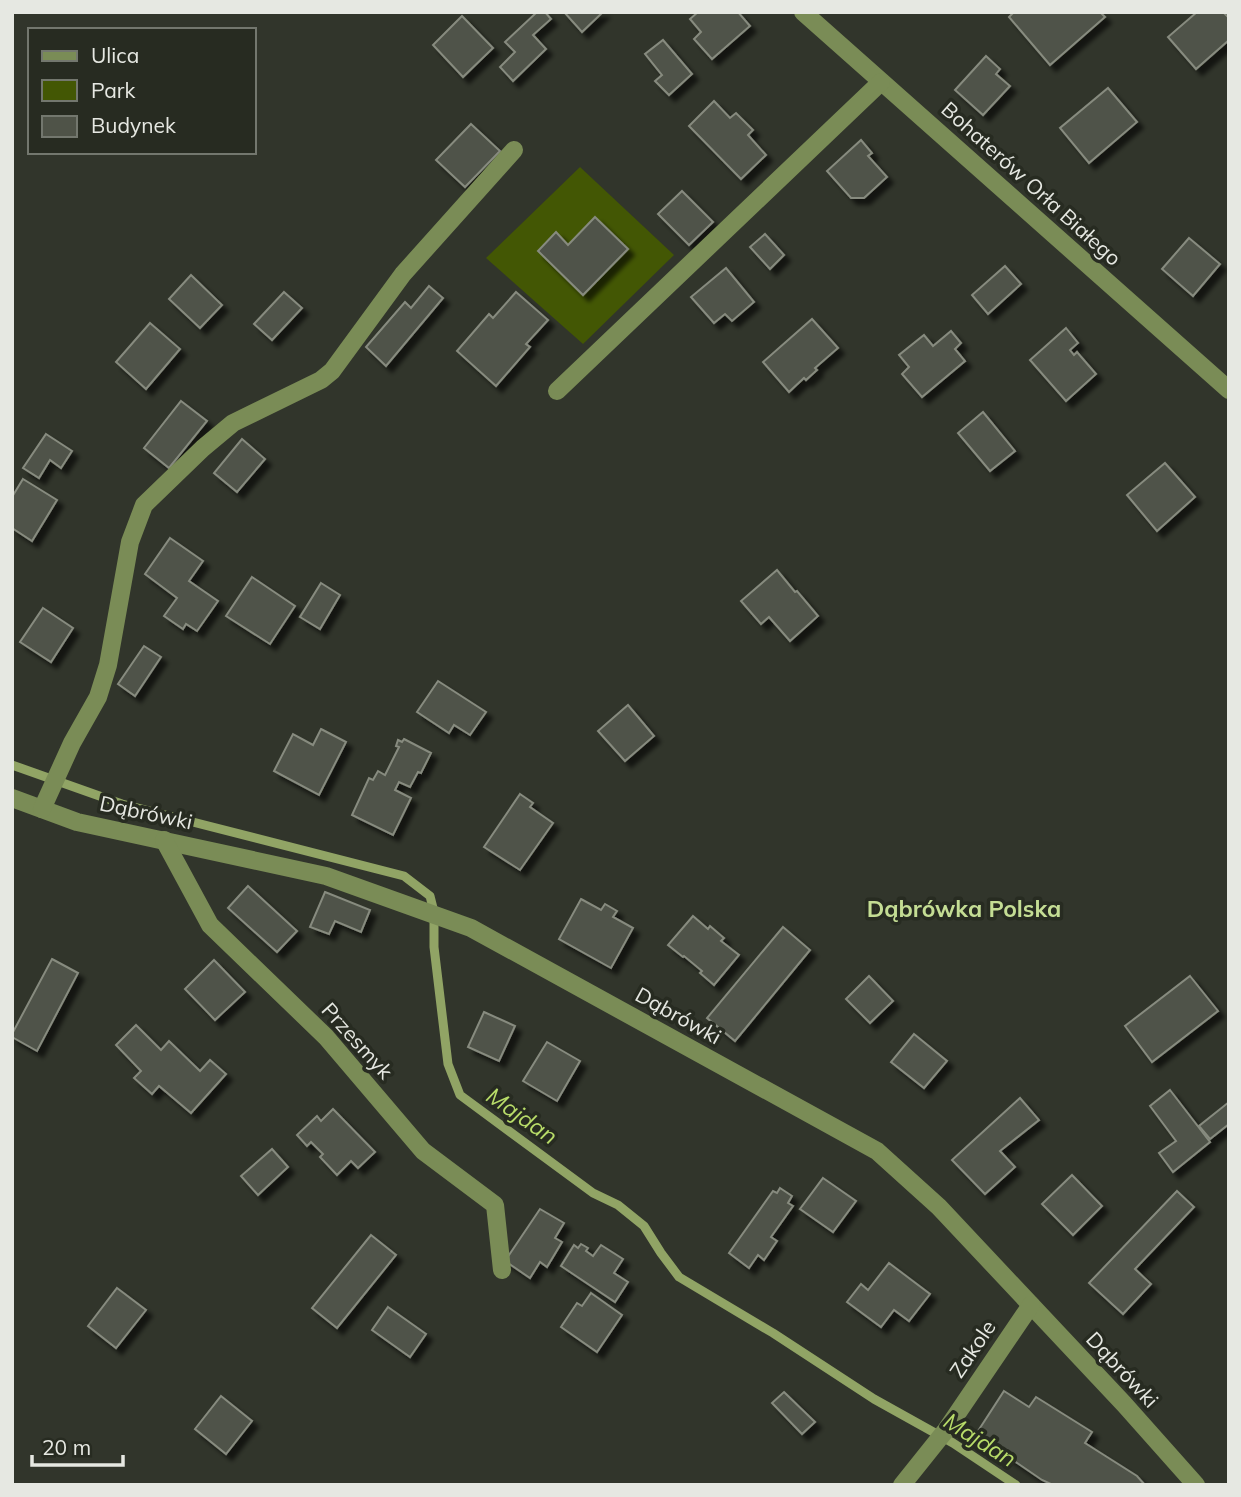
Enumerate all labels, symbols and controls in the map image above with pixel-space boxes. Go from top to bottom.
legend [28,28,256,154]
text: Ulica [91,42,139,68]
text: Park [91,77,135,103]
street label: Bohaterów Orła Białego [936,96,1127,271]
text: Budynek [91,112,176,138]
street label: Dąbrówki [97,790,195,835]
district label: Dąbrówka Polska [867,894,1061,923]
street label: Dąbrówki [631,981,726,1049]
street label: Przesmyk [317,997,399,1084]
water label: Majdan [481,1081,563,1150]
street label: Zakole [944,1315,1001,1382]
street label: Dąbrówki [1081,1326,1164,1413]
water label: Majdan [939,1406,1022,1473]
scale bar [32,1424,122,1468]
text: 20 m [42,1434,91,1460]

